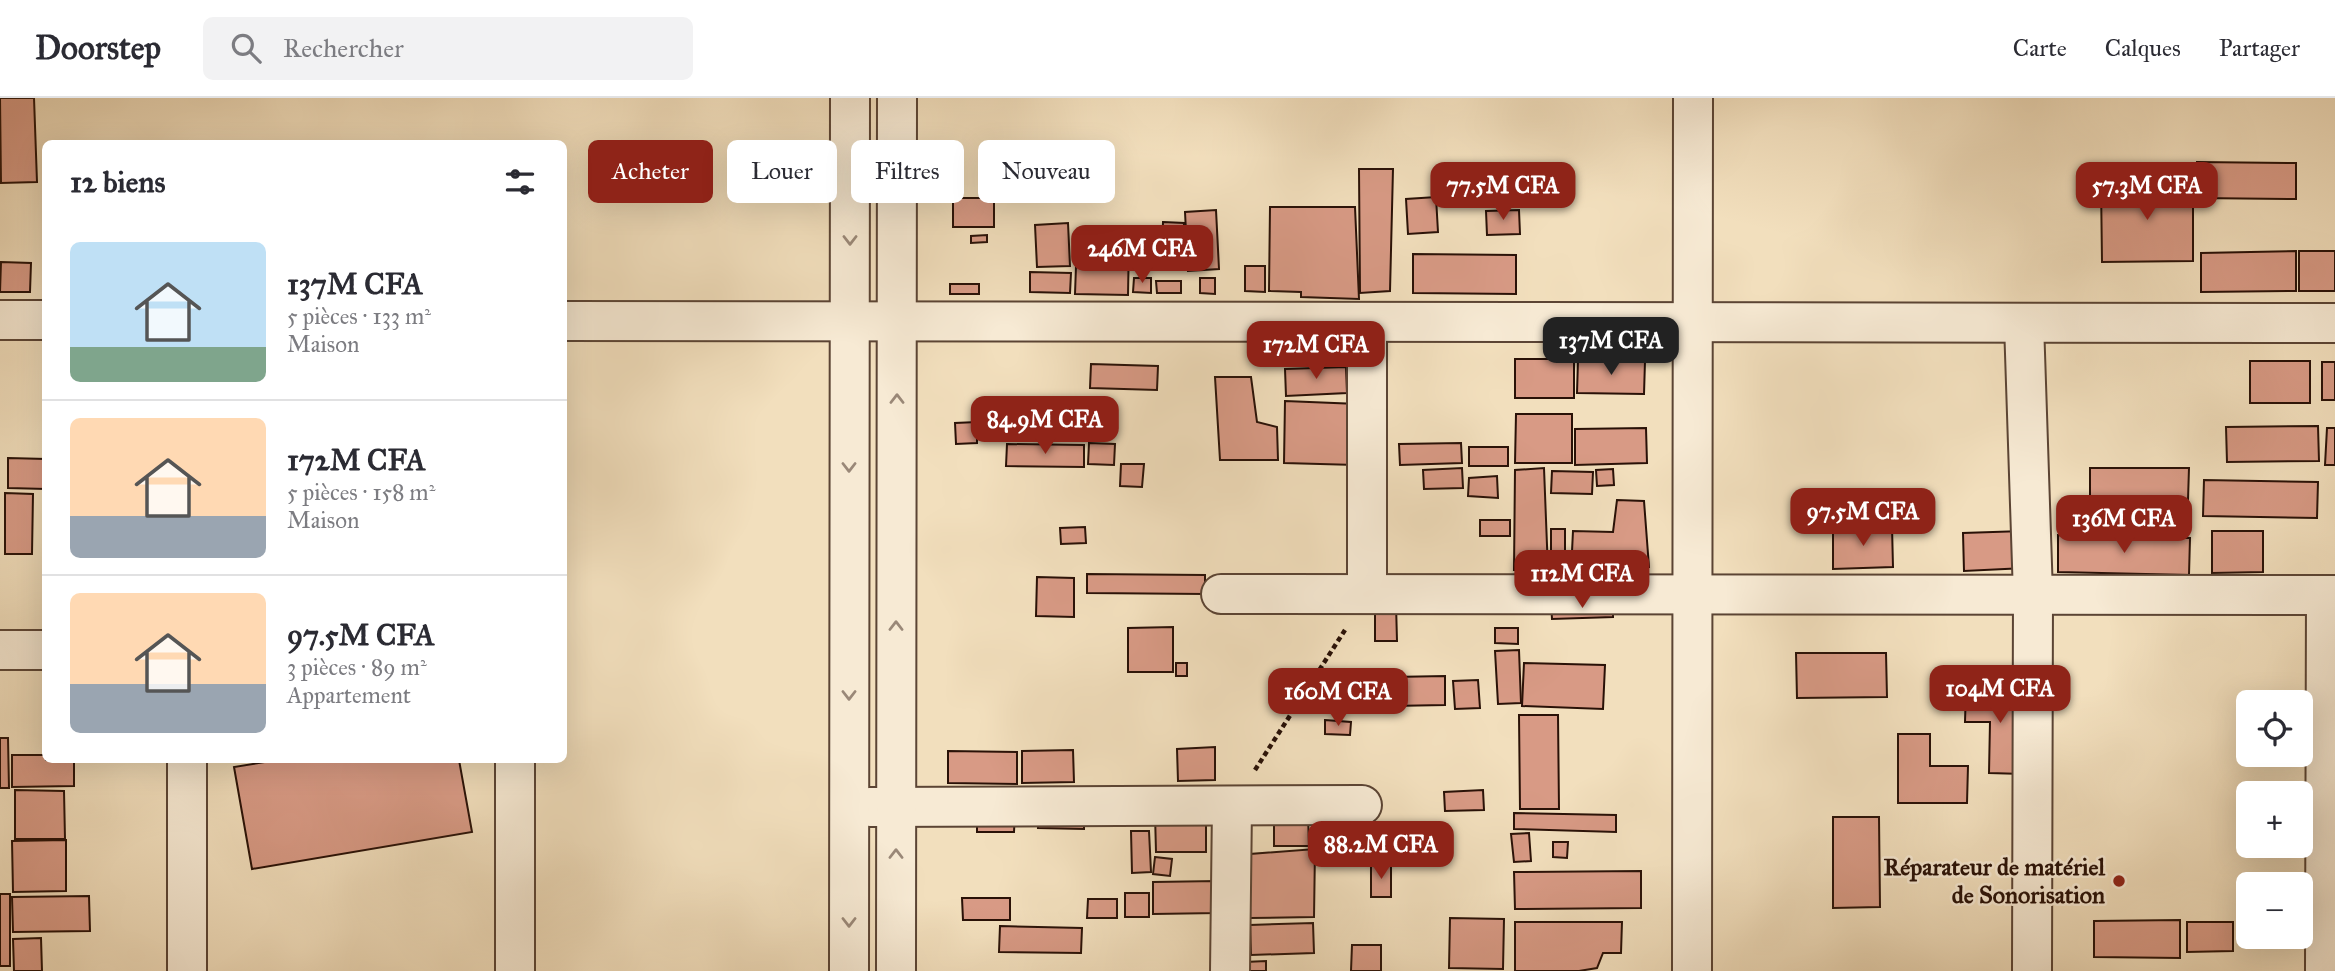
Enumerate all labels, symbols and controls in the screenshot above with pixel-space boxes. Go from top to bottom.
search box [203,17,693,80]
text: Doorstep [35,28,161,68]
icon: search [227,29,265,67]
text: Rechercher [283,32,404,64]
text: Carte [2013,33,2067,63]
text: Calques [2105,33,2181,63]
text: Partager [2219,33,2300,63]
chip: Acheter [588,140,713,203]
chip: Louer [727,140,837,203]
chip: Filtres [851,140,964,203]
chip: Nouveau [978,140,1115,203]
pin: 77.5M CFA [1423,162,1583,222]
pin: 57.3M CFA [2067,162,2227,222]
icon: filters [501,163,539,201]
text: 12 biens [70,164,165,200]
text: 77.5M CFA [1446,171,1560,199]
text: 57.3M CFA [2092,171,2202,199]
pin: 246M CFA [1070,226,1214,285]
text: 246M CFA [1087,234,1197,262]
one-way arrow [842,235,858,245]
text: 137M CFA [287,266,423,302]
icon: home [126,270,210,354]
text: 5 pièces · 133 m² [287,302,431,330]
pin: 137M CFA [1539,317,1683,377]
pin: 172M CFA [1244,322,1388,381]
text: 137M CFA [1559,326,1663,354]
text: Maison [287,330,359,358]
text: 172M CFA [1263,330,1369,358]
one-way arrow [889,393,905,404]
pin: 84.9M CFA [965,396,1125,456]
text: 84.9M CFA [987,405,1103,433]
text: 172M CFA [287,442,426,478]
icon: home [126,446,210,530]
one-way arrow [841,462,857,473]
text: 5 pièces · 158 m² [287,478,435,506]
pin: 97.5M CFA [1783,489,1943,548]
pin: 136M CFA [2052,496,2196,555]
text: 97.5M CFA [1806,497,1920,525]
text: 136M CFA [2072,504,2176,532]
text: Maison [287,506,359,534]
pin: 112M CFA [1510,550,1654,610]
text: 112M CFA [1530,559,1634,587]
text: 97.5M CFA [287,617,435,653]
icon: home [126,621,210,705]
one-way arrow [889,621,904,632]
text: 3 pièces · 89 m² [287,653,427,681]
pin: 104M CFA [1928,666,2072,725]
pin: 160M CFA [1266,668,1410,728]
text: 104M CFA [1946,674,2054,702]
text: 160M CFA [1284,677,1392,705]
text: Appartement [287,681,411,709]
one-way arrow [841,690,857,700]
map controls [2236,690,2313,949]
button: locate [2236,690,2313,767]
button: + [2236,781,2313,858]
pin: 88.2M CFA [1301,822,1461,881]
text: 88.2M CFA [1324,830,1438,858]
one-way arrow [888,848,904,859]
place label: Réparateur de matériel de Sonorisation [1884,852,2106,910]
button: − [2236,872,2313,949]
marker: Réparateur de matériel de Sonorisation [2111,873,2127,889]
one-way arrow [841,917,857,928]

